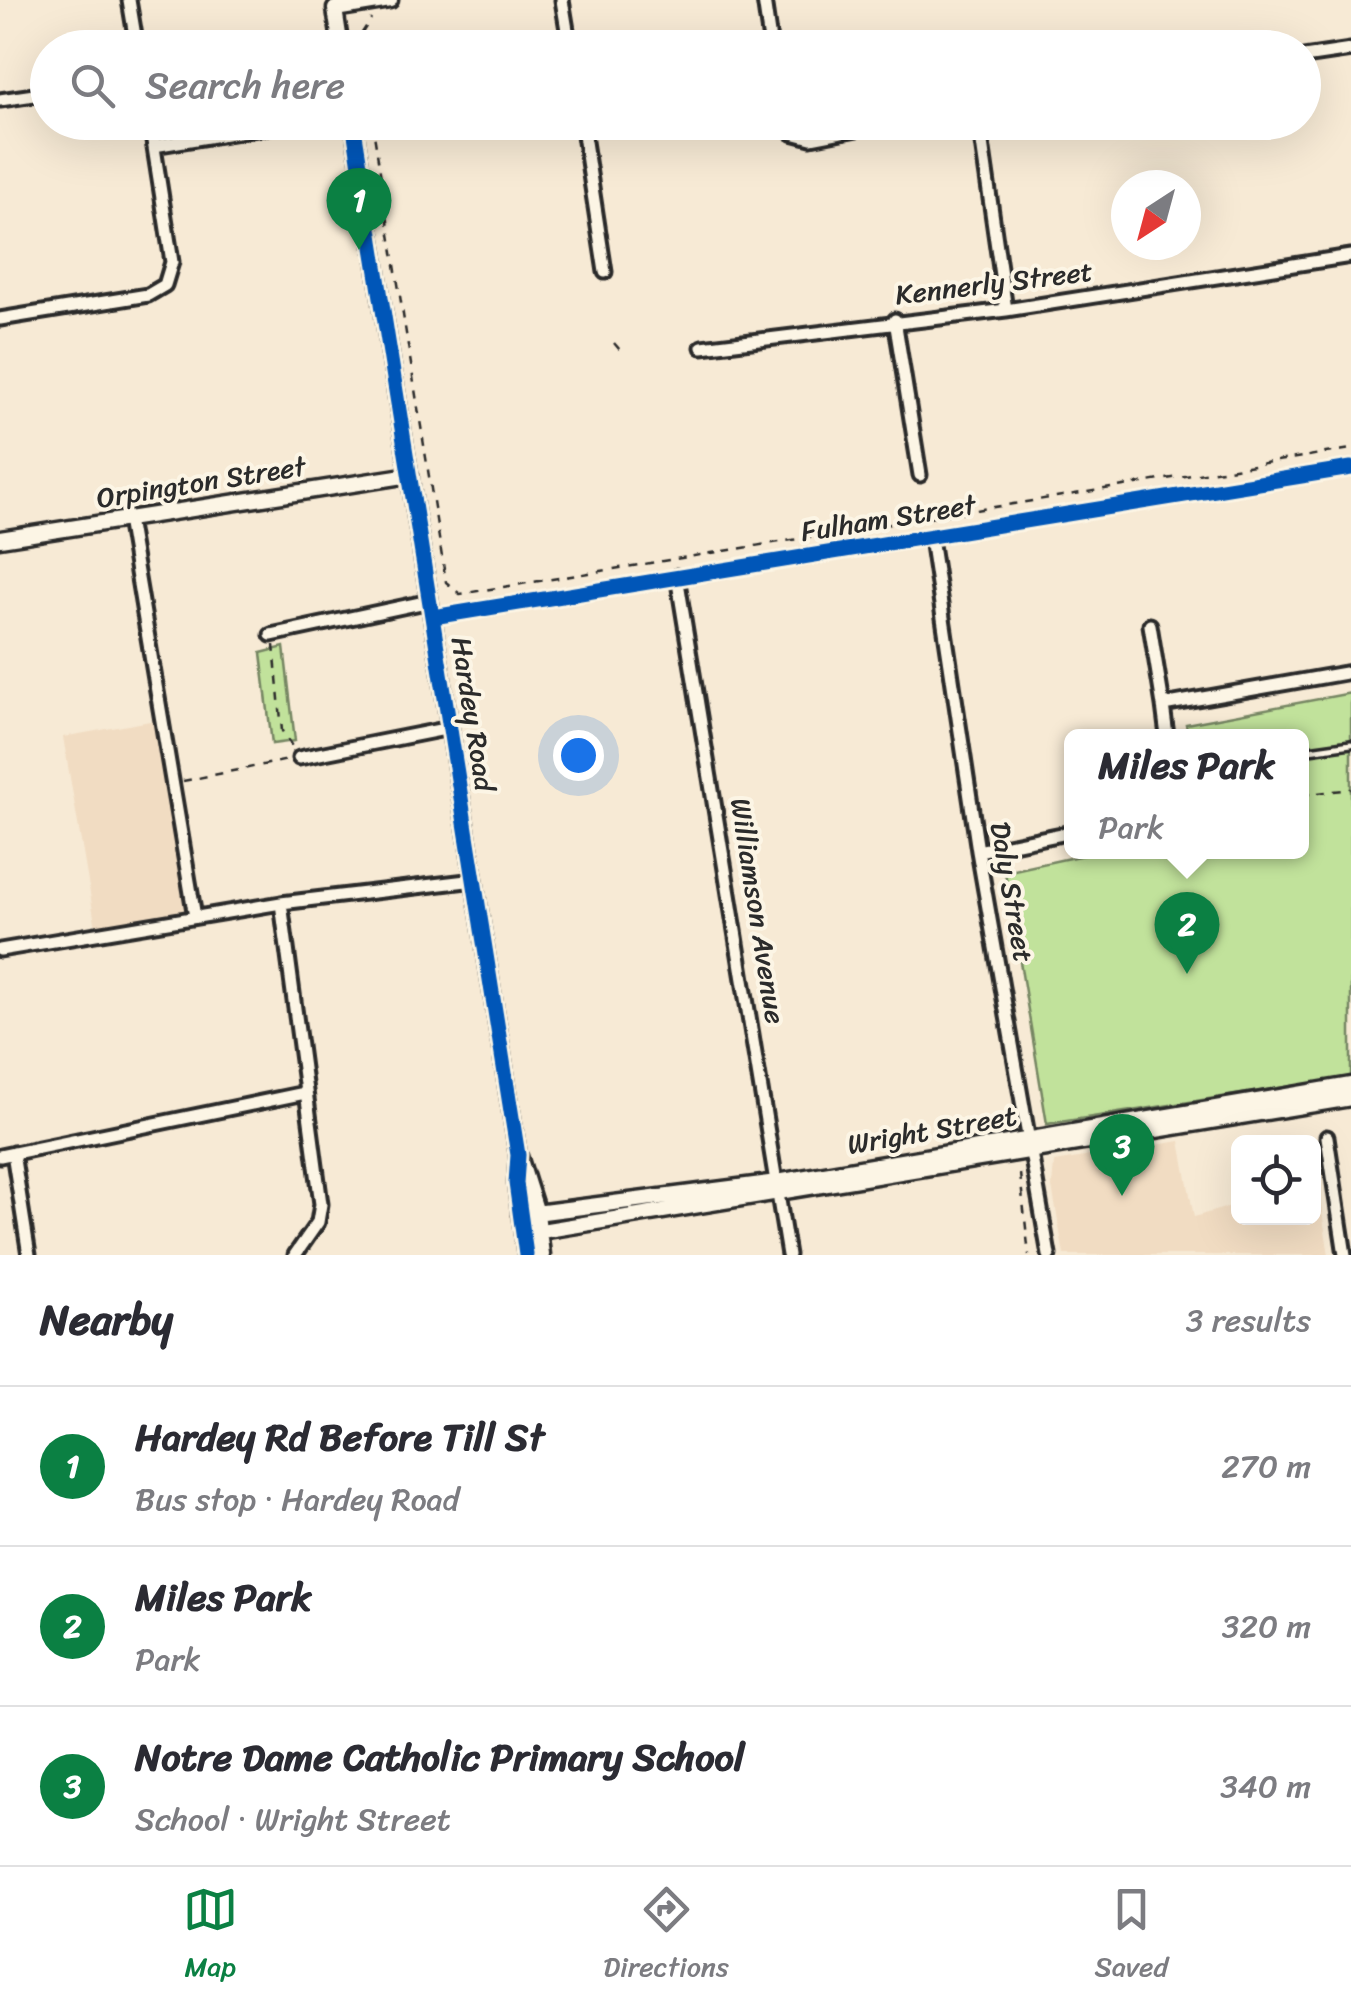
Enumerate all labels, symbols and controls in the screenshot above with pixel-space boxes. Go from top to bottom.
search box [30,30,1321,140]
text: Search here [145,52,345,119]
icon: search [65,58,120,113]
pin: 1 [326,168,392,250]
north arrow [1111,170,1201,260]
street label: Kennerly Street [892,247,1096,319]
street label: Orpington Street [93,441,311,523]
street label: Fulham Street [797,480,981,556]
street label: Hardey Road [437,633,510,797]
popup [1064,729,1309,859]
your location [553,730,604,781]
text: Miles Park [1098,732,1275,799]
street label: Williamson Avenue [716,794,800,1028]
text: Park [1098,799,1164,856]
street label: Daly Street [976,818,1048,966]
pin: 2 [1154,892,1220,974]
street label: Wright Street [843,1091,1021,1169]
pin: 3 [1090,1114,1154,1196]
map controls [1231,1135,1321,1225]
button: locate [1231,1135,1321,1225]
text: Nearby [40,1283,173,1357]
text: 3 results [1186,1292,1311,1349]
text: Hardey Rd Before Till St [135,1404,544,1471]
text: 1 [66,1438,79,1495]
text: 270 m [1221,1438,1311,1495]
text: Bus stop · Hardey Road [135,1471,459,1528]
text: Miles Park [135,1564,311,1631]
text: 2 [63,1598,82,1655]
text: 320 m [1222,1598,1311,1655]
text: Park [135,1631,201,1688]
text: Notre Dame Catholic Primary School [135,1724,745,1791]
text: 3 [64,1758,81,1815]
text: 340 m [1220,1758,1311,1815]
text: School · Wright Street [135,1791,451,1848]
tab: Map [183,1882,238,1991]
tab: Directions [603,1882,729,1991]
tab: Saved [1094,1882,1168,1991]

